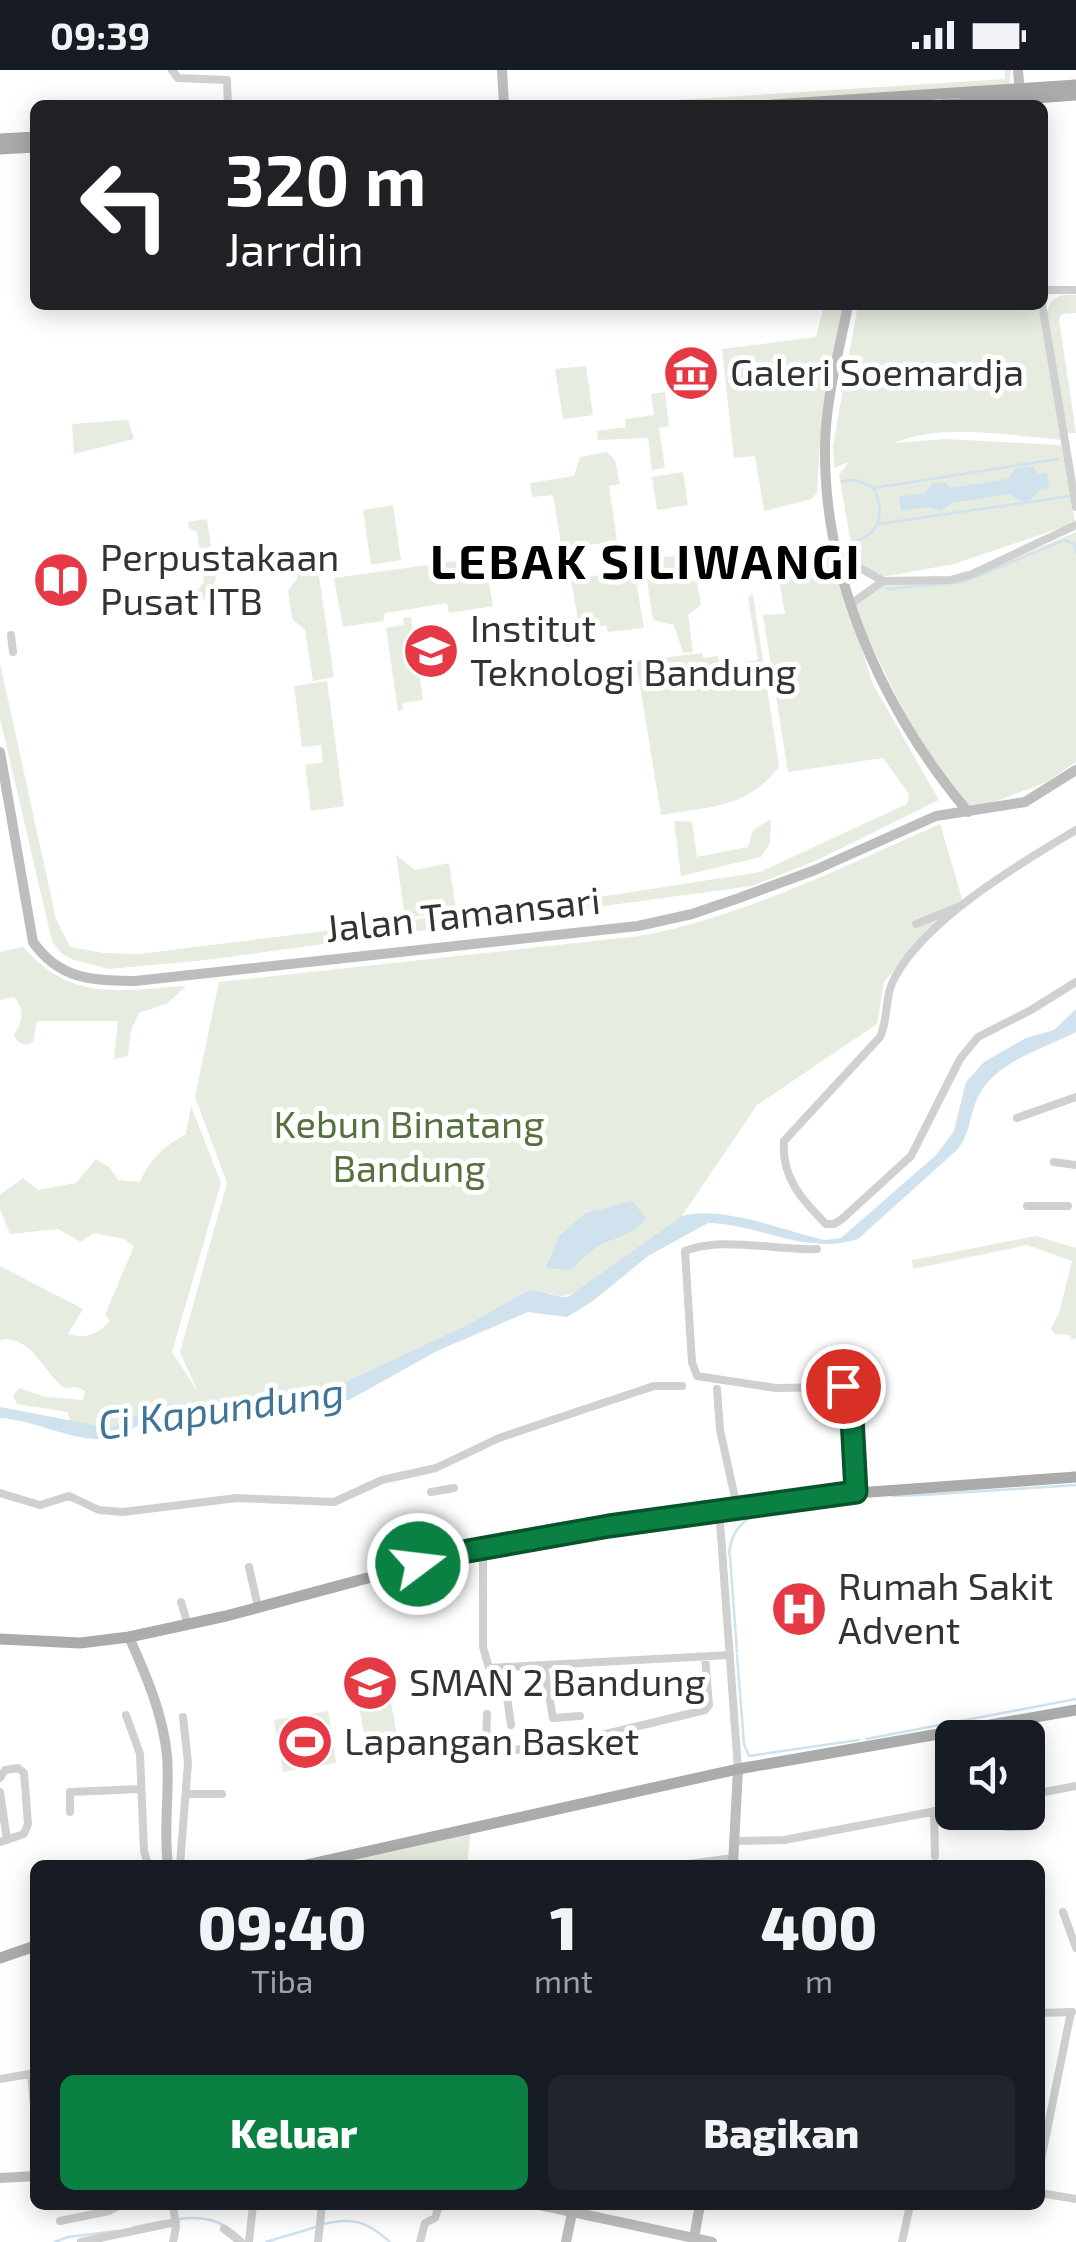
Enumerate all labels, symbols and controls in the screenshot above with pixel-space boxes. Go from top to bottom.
text: 09:39 [50,12,150,58]
text: 320 m [225,136,426,220]
icon: left [60,140,190,270]
text: Jarrdin [225,221,364,275]
museum icon: Galeri Soemardja [661,343,721,403]
place label: Galeri Soemardja [730,348,1024,394]
district label: LEBAK SILIWANGI [430,531,862,589]
place label: Perpustakaan Pusat ITB [100,533,339,623]
library icon: Perpustakaan Pusat ITB [31,550,91,610]
place label: Institut Teknologi Bandung [470,604,796,694]
school or university icon: Institut Teknologi Bandung [401,621,461,681]
street label: Jalan Tamansari [323,876,602,950]
park label: Kebun Binatang Bandung [274,1100,544,1190]
pin [801,1344,886,1429]
icon: arrive [816,1359,871,1414]
water label: Ci Kapundung [95,1366,347,1448]
position arrow [366,1512,470,1616]
place label: Rumah Sakit Advent [838,1562,1053,1652]
hospital icon: Rumah Sakit Advent [769,1579,829,1639]
school or university icon: SMAN 2 Bandung [340,1653,400,1713]
place label: SMAN 2 Bandung [409,1658,706,1704]
sports icon: Lapangan Basket [275,1712,335,1772]
place label: Lapangan Basket [344,1717,639,1763]
map controls [935,1720,1045,1830]
button: sound [935,1720,1045,1830]
text: 09:40 [198,1890,366,1962]
text: 1 [550,1890,577,1962]
text: 400 [761,1890,877,1962]
text: Tiba [251,1961,313,1999]
text: mnt [534,1961,593,1999]
text: m [805,1961,833,1999]
button: Keluar [60,2075,528,2190]
button: Bagikan [548,2075,1015,2190]

